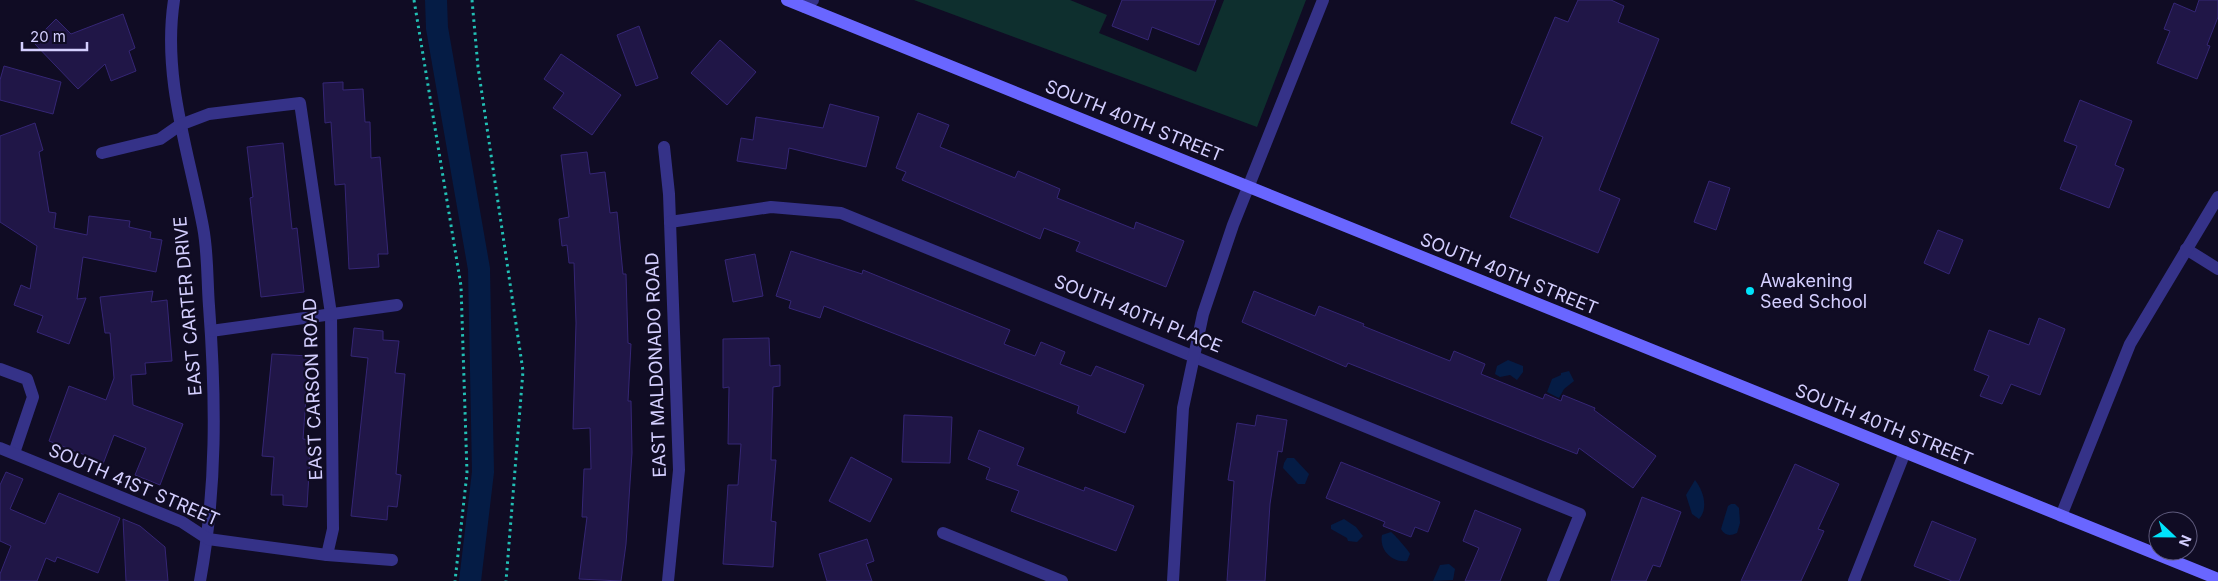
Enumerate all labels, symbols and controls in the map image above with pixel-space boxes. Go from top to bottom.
scale bar [22,20,88,52]
text: 20 m [30,27,66,46]
street label: SOUTH 40TH STREET [1042,75,1226,166]
street label: EAST CARTER DRIVE [169,215,206,397]
street label: SOUTH 40TH STREET [1417,228,1601,319]
street label: EAST MALDONADO ROAD [641,252,670,478]
street label: SOUTH 40TH PLACE [1051,270,1225,357]
place label: Awakening Seed School [1760,270,1867,312]
marker: Awakening Seed School [1744,285,1756,297]
street label: EAST CARSON ROAD [299,298,326,481]
street label: SOUTH 40TH STREET [1792,379,1976,470]
street label: SOUTH 41ST STREET [46,439,223,530]
north arrow [2148,511,2198,561]
text: N [2176,533,2195,549]

